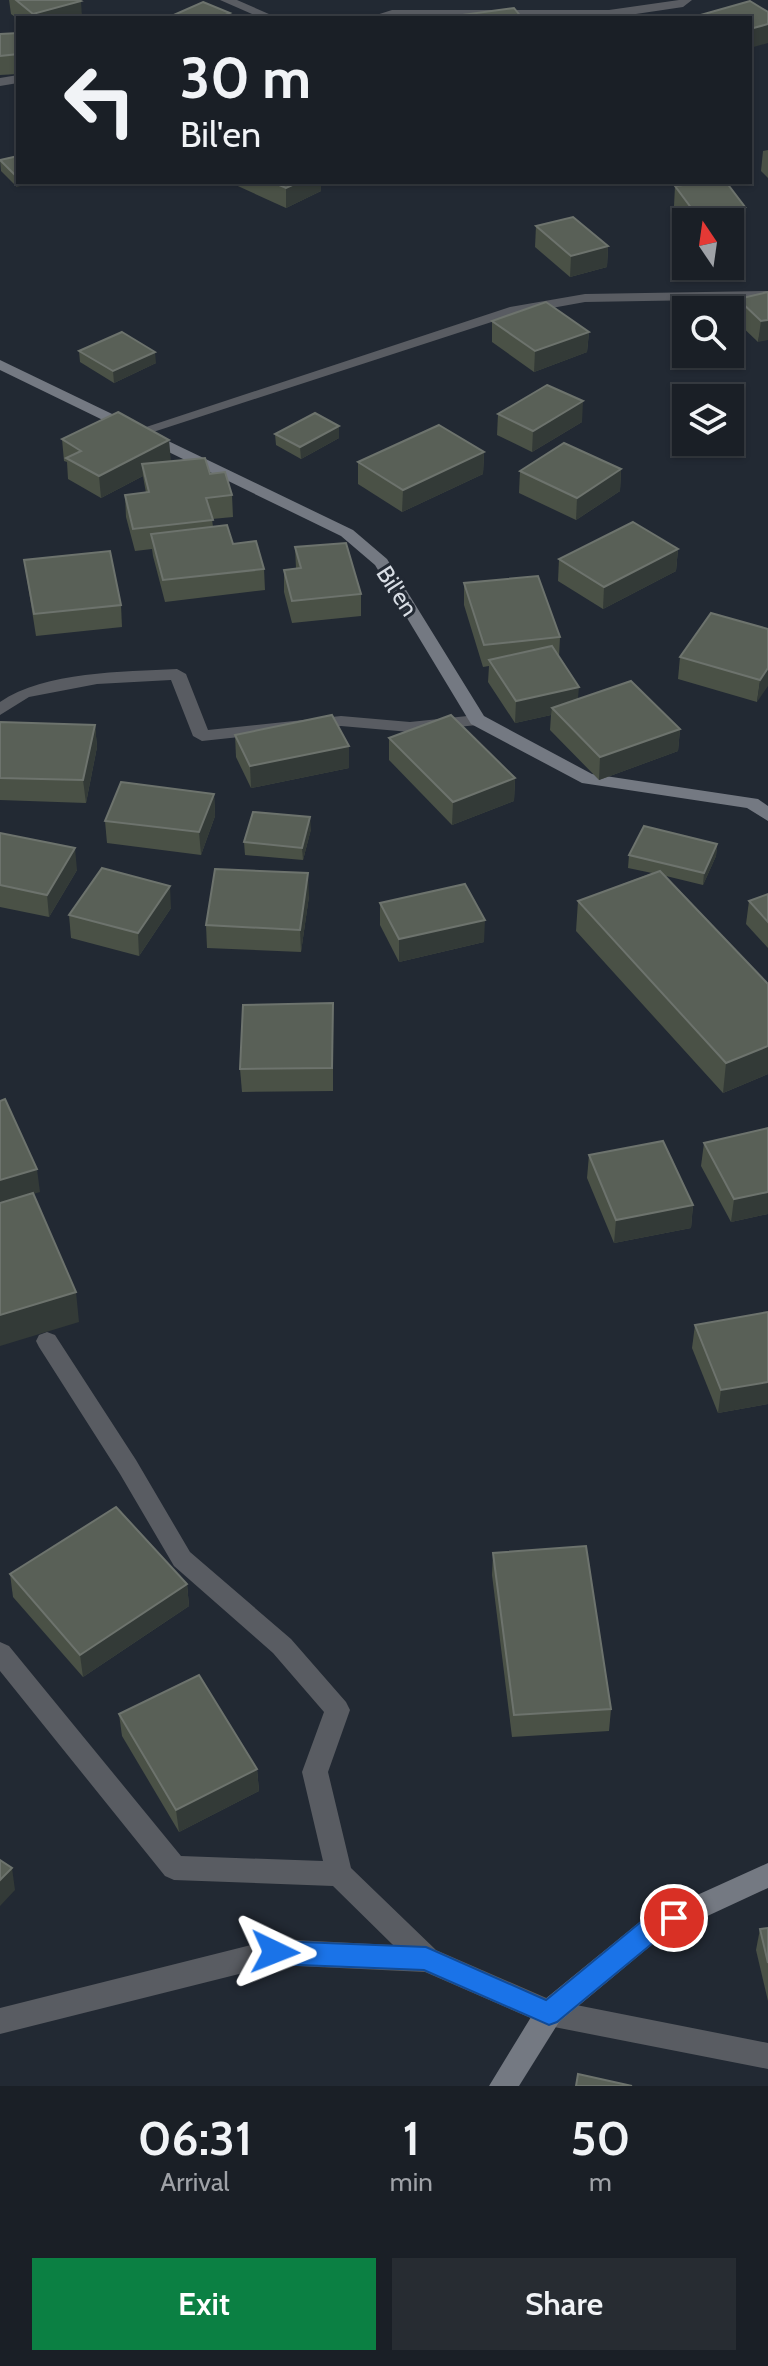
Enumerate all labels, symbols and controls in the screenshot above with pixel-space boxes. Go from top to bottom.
text: 30 m [180,44,311,112]
icon: left [48,48,152,152]
text: Bil'en [180,112,261,156]
north arrow [672,208,744,280]
map controls [672,208,744,456]
button: search [672,296,744,368]
button: layers [672,384,744,456]
street label: Bil'en [371,560,424,621]
pin [640,1884,708,1952]
icon: arrive [652,1896,696,1940]
position arrow [233,1910,317,1994]
text: 06:31 [138,2109,252,2167]
text: 1 [403,2109,420,2167]
text: 50 [571,2109,630,2167]
text: Arrival [160,2166,230,2198]
text: min [390,2166,433,2198]
text: m [589,2166,612,2198]
button: Exit [32,2258,376,2350]
button: Share [392,2258,736,2350]

